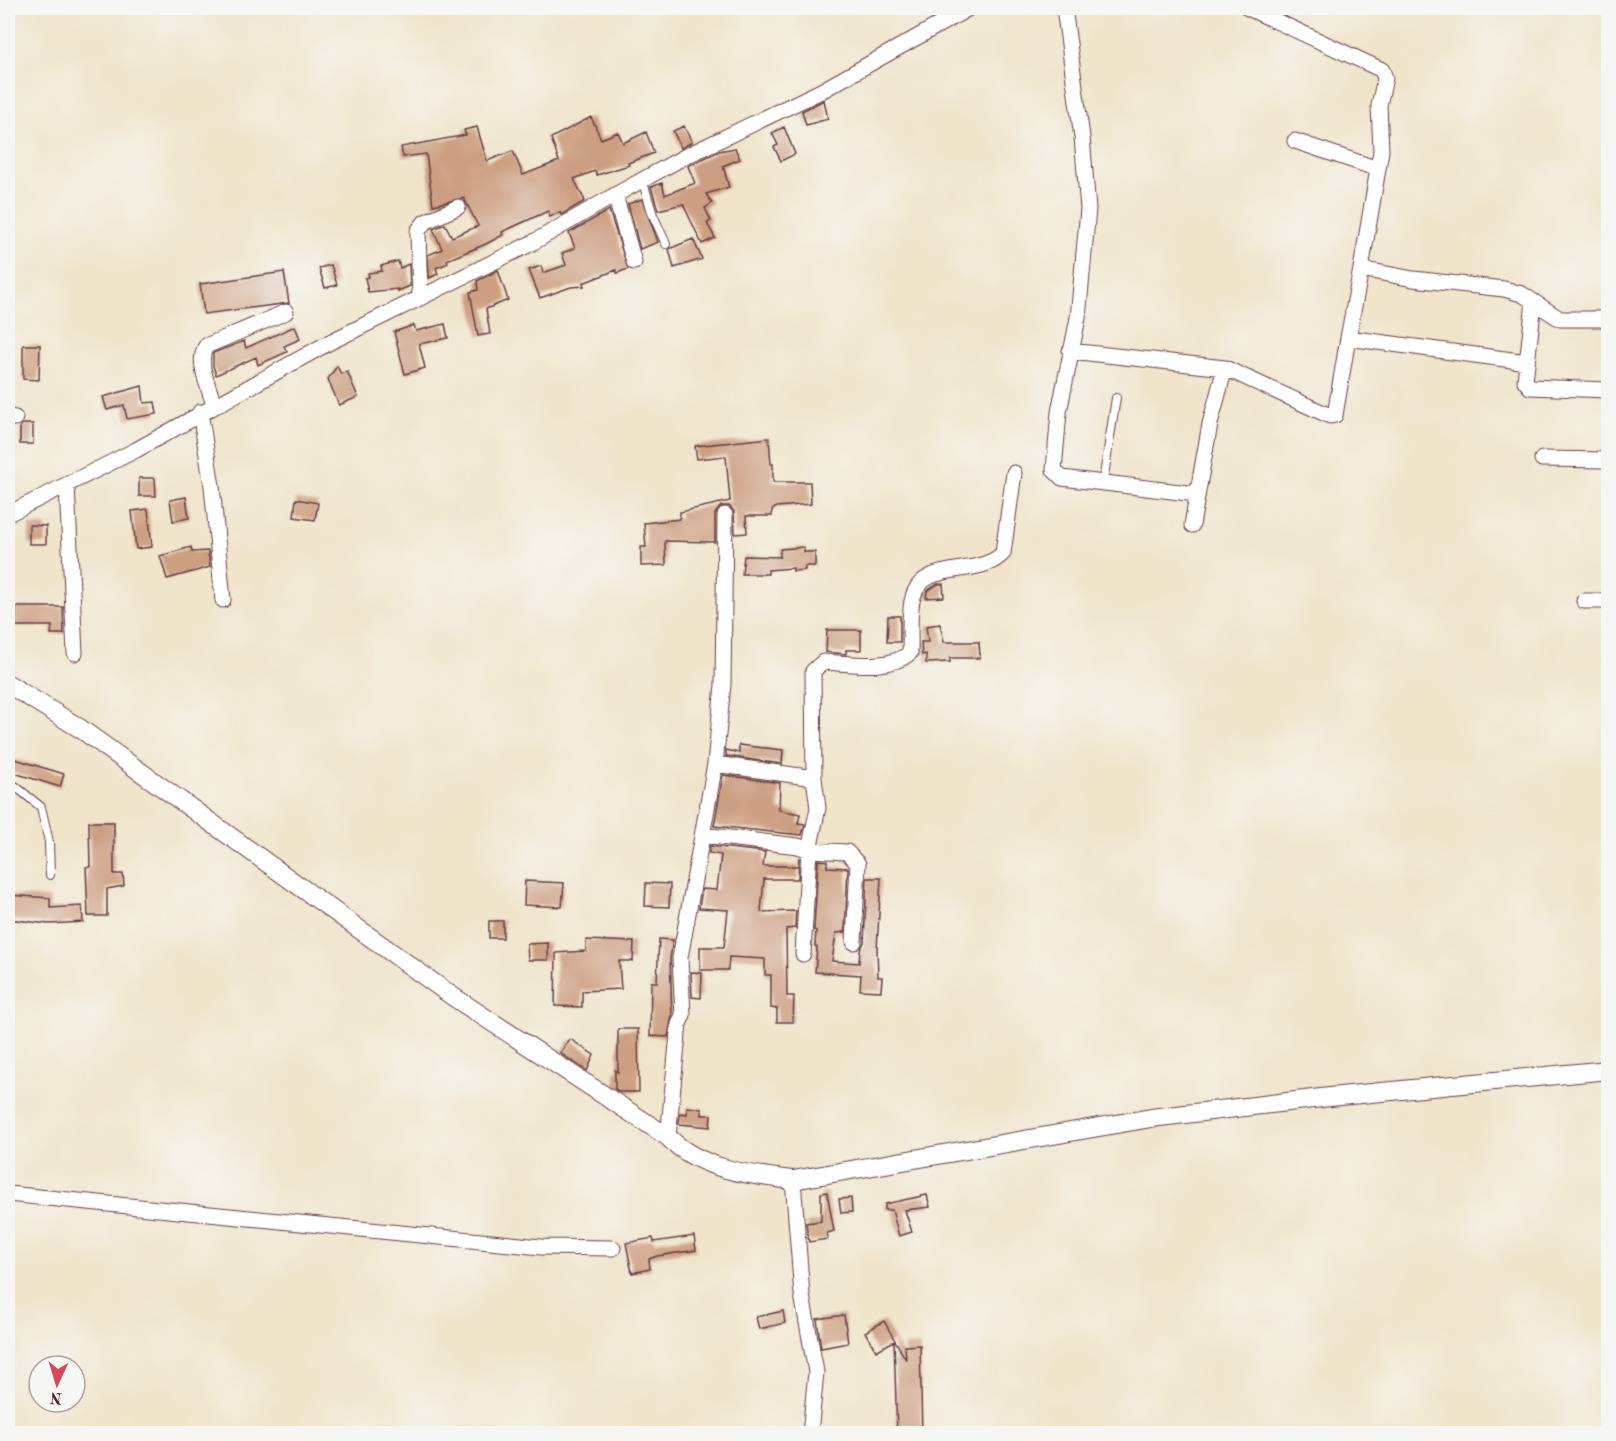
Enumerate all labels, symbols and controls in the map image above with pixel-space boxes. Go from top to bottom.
north arrow [27,1354,87,1414]
text: N [49,1389,63,1405]

